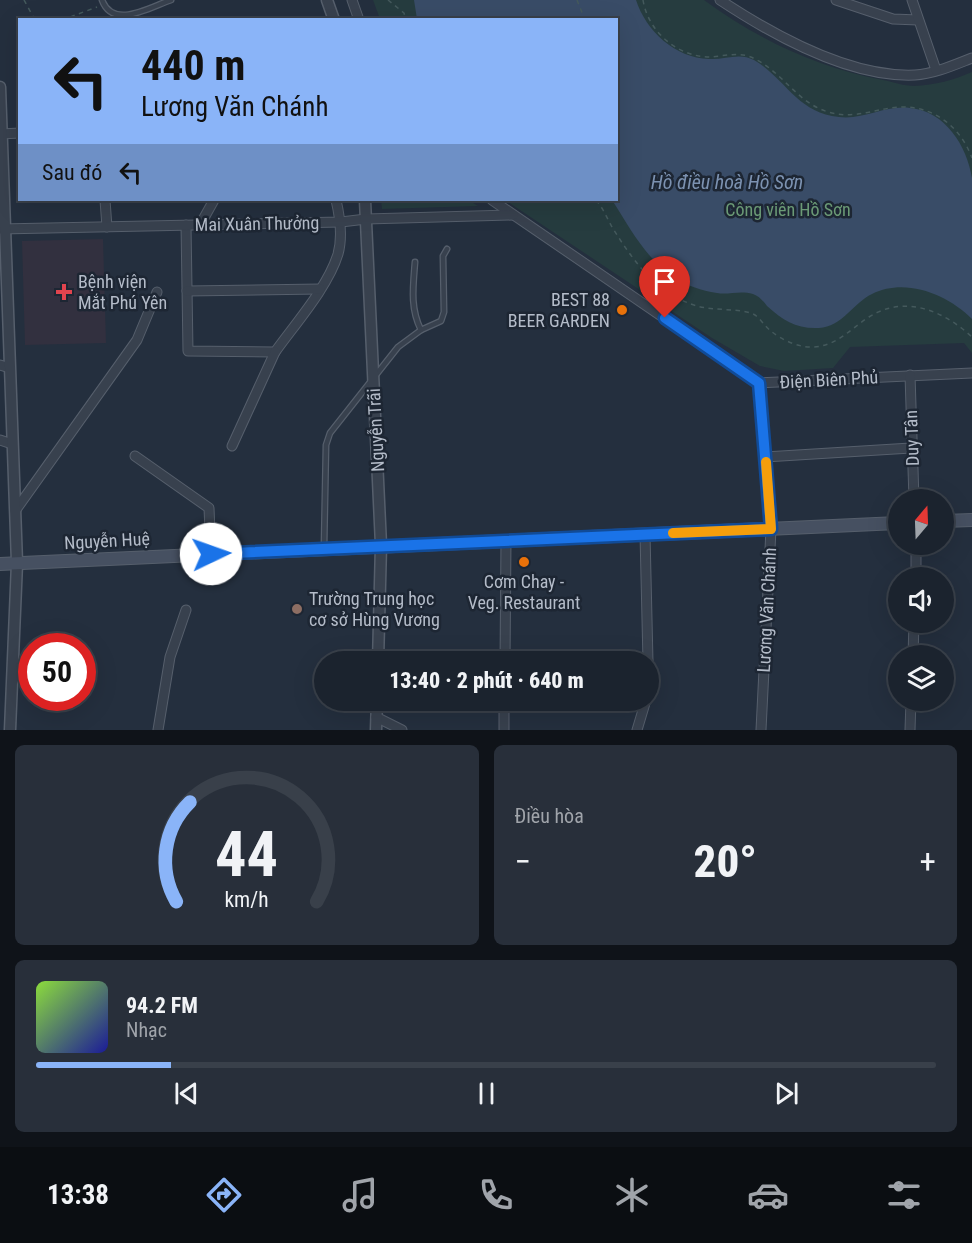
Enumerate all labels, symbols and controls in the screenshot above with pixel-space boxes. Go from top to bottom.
text: 440 m [141,41,246,90]
icon: left [42,42,120,120]
text: Lương Văn Chánh [141,91,328,123]
icon: left [114,156,147,189]
text: Sau đó [42,160,102,185]
water label: Hồ điều hoà Hồ Sơn [651,170,803,194]
park label: Công viên Hồ Sơn [725,199,851,220]
street label: Mai Xuân Thưởng [194,212,319,235]
pin [639,256,690,318]
icon: arrive [648,265,681,298]
place label: Bệnh viện Mắt Phú Yên [78,271,167,313]
marker: Bệnh viện Mắt Phú Yên [55,283,73,301]
place label: BEST 88 BEER GARDEN [508,289,610,331]
marker: BEST 88 BEER GARDEN [615,303,629,317]
street label: Điện Biên Phủ [779,366,879,393]
street label: Nguyễn Trãi [363,388,388,472]
street label: Duy Tân [900,410,923,466]
north arrow [888,489,954,555]
map controls [888,489,954,711]
position arrow [179,522,243,586]
street label: Nguyễn Huệ [64,528,150,553]
street label: Lương Văn Chánh [753,547,780,673]
marker: Cơm Chay - Veg. Restaurant [517,555,531,569]
button: sound [888,567,954,633]
place label: Cơm Chay - Veg. Restaurant [468,571,580,613]
place label: Trường Trung học cơ sở Hùng Vương [309,588,440,630]
marker: Trường Trung học cơ sở Hùng Vương [290,602,304,616]
speed limit sign: 50 [18,633,96,711]
button: layers [888,645,954,711]
text: 13:40 · 2 phút · 640 m [389,668,584,693]
text: Điều hòa [515,804,584,828]
text: 44 [215,818,278,891]
text: 20° [694,835,757,888]
text: − [515,842,531,881]
text: + [920,842,936,881]
text: km/h [225,887,269,912]
text: 94.2 FM [126,993,198,1018]
text: Nhạc [126,1018,167,1042]
icon: previous [170,1077,203,1110]
icon: pause [470,1077,503,1110]
icon: next [770,1077,803,1110]
icon: directions [203,1174,245,1216]
icon: music [339,1174,381,1216]
icon: phone [475,1174,517,1216]
icon: climate [611,1174,653,1216]
icon: car [747,1174,789,1216]
icon: filters [883,1174,925,1216]
text: 13:38 [47,1179,109,1211]

